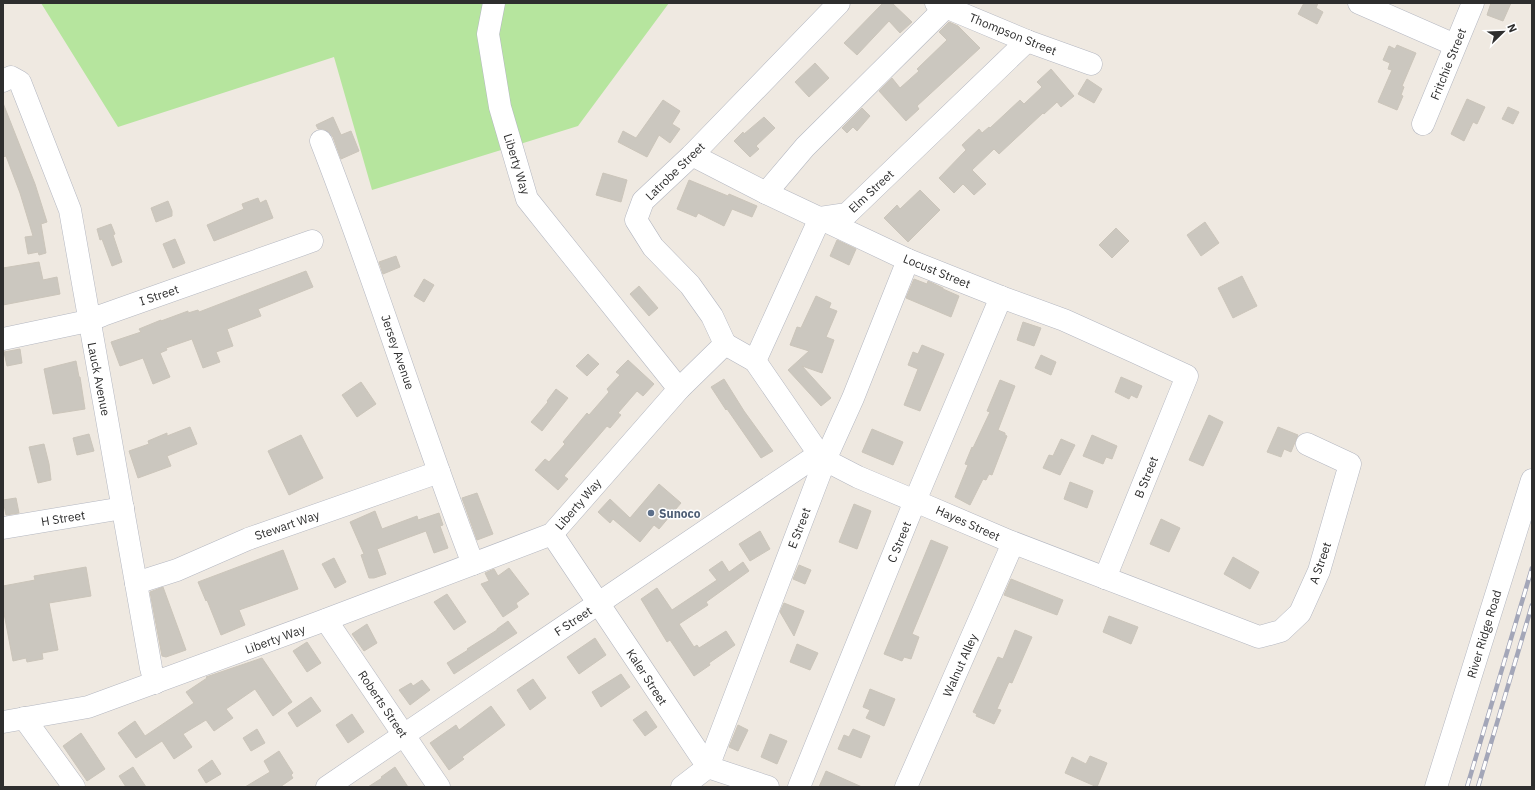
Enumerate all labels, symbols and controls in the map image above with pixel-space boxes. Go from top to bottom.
street label: Thompson Street [967,10,1059,58]
north arrow [1483,12,1523,52]
text: N [1504,22,1520,35]
street label: Fritchie Street [1427,26,1469,102]
street label: Liberty Way [501,132,533,196]
street label: Latrobe Street [642,139,708,203]
street label: Elm Street [845,166,897,216]
street label: Locust Street [901,251,973,291]
street label: I Street [137,281,181,309]
street label: Jersey Avenue [378,313,418,392]
street label: Lauck Avenue [85,341,114,417]
street label: B Street [1131,454,1161,500]
street label: Liberty Way [552,475,604,533]
street label: Hayes Street [933,502,1003,544]
street label: E Street [784,505,814,551]
place label: Sunoco [659,506,701,521]
street label: H Street [40,507,86,529]
street label: Stewart Way [253,507,321,543]
marker: Sunoco [646,508,656,518]
street label: C Street [884,519,914,565]
street label: A Street [1306,540,1334,586]
street label: River Ridge Road [1463,588,1505,680]
street label: F Street [551,603,595,639]
street label: Liberty Way [243,621,307,657]
street label: Walnut Alley [939,631,981,699]
street label: Kaler Street [623,646,671,708]
street label: Roberts Street [355,667,411,741]

